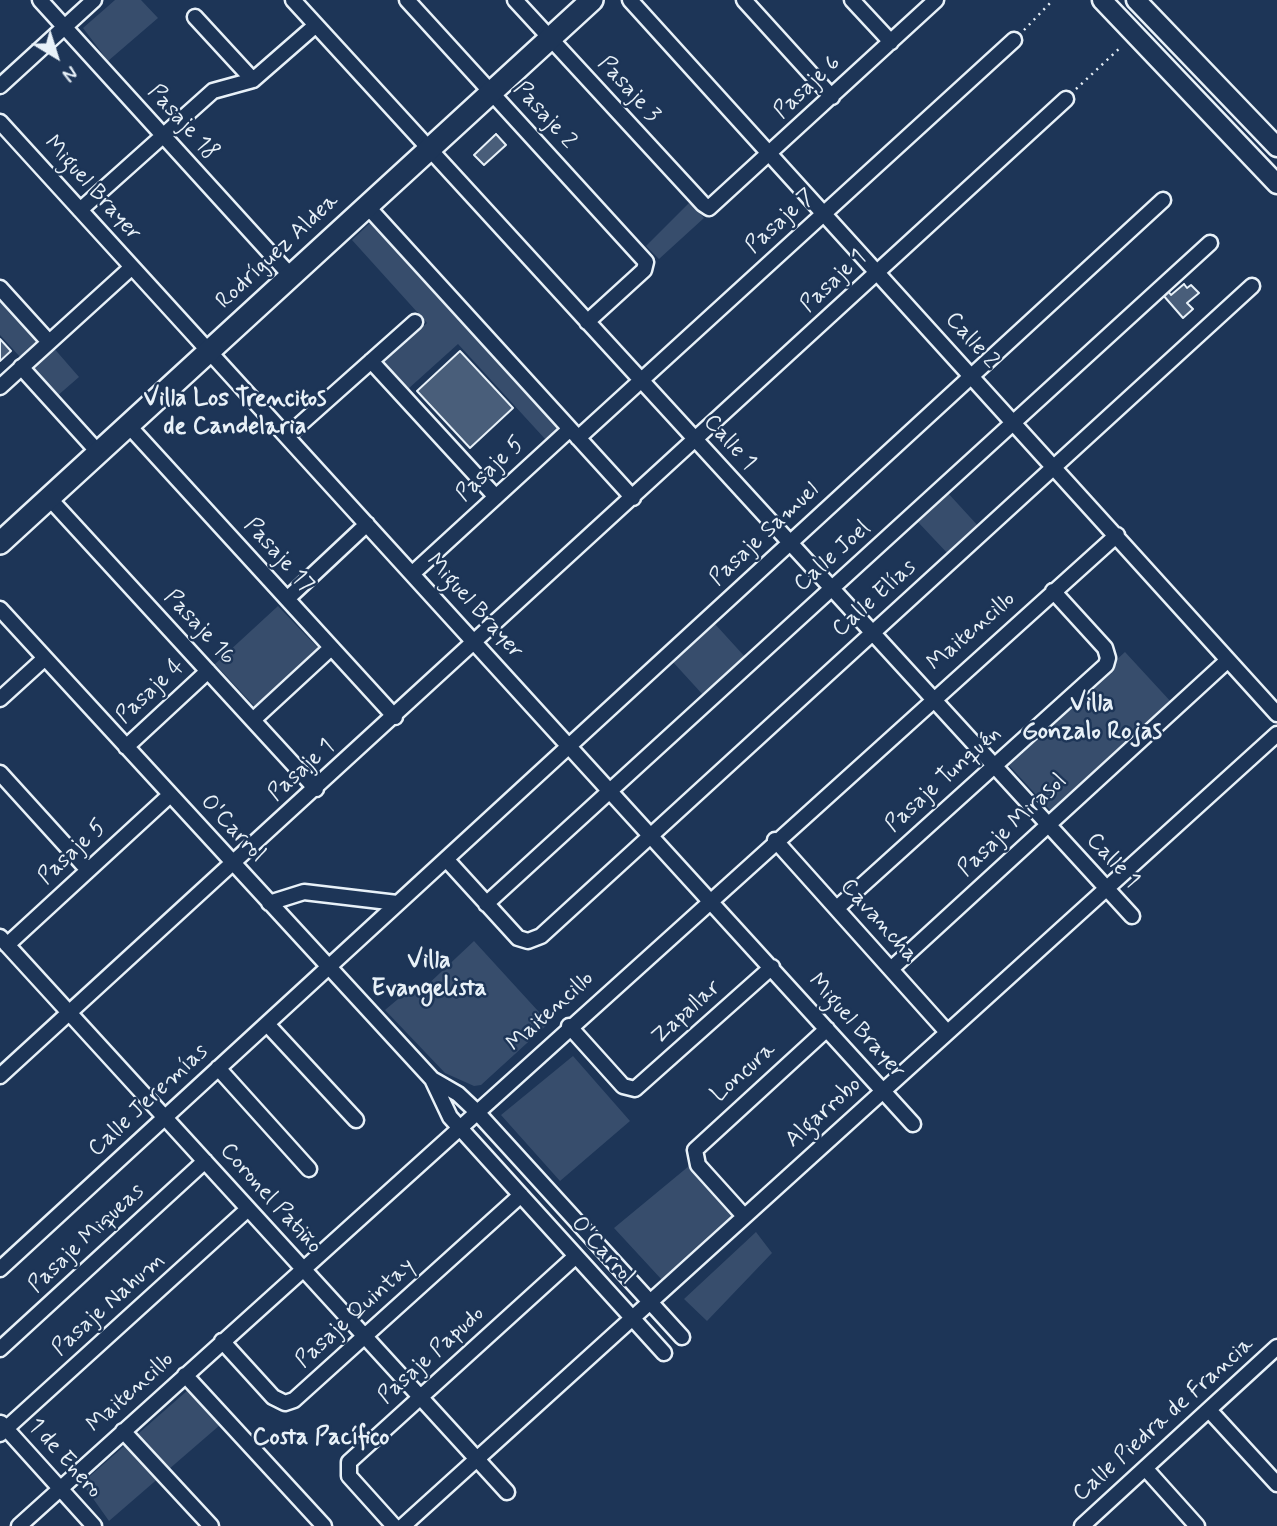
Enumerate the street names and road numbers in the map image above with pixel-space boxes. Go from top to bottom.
street label: Pasaje 6 [769,50,847,126]
street label: Pasaje 3 [591,51,665,129]
street label: Pasaje 2 [507,77,581,155]
street label: Pasaje 18 [141,79,223,167]
street label: Miguel Brayer [37,131,147,247]
street label: Pasaje 7 [741,184,821,260]
street label: Rodríguez Aldea [211,188,345,316]
street label: Pasaje 1 [795,245,873,319]
street label: Calle 2 [938,307,1004,375]
street label: Calle 1 [697,409,761,477]
street label: Pasaje 5 [451,431,531,509]
street label: Pasaje Samuel [704,477,826,593]
street label: Pasaje 17 [237,513,319,599]
street label: Calle Joel [789,515,877,599]
street label: Miguel Brayer [419,549,529,665]
street label: Calle Elías [827,554,923,644]
street label: Pasaje 16 [157,585,241,671]
street label: Maitencillo [922,586,1022,678]
street label: Pasaje 4 [111,654,191,730]
street label: Pasaje Tunquén [880,721,1008,839]
street label: Pasaje 1 [263,734,341,808]
street label: Pasaje Mirasol [953,769,1073,883]
street label: O'Carrol [194,789,270,869]
street label: Pasaje 5 [33,814,113,892]
street label: Calle 1 [1079,827,1145,895]
street label: Cavancha [833,874,923,968]
street label: Maitencillo [502,966,600,1058]
street label: Miguel Brayer [801,969,911,1085]
street label: Zapallar [647,975,727,1051]
street label: Loncura [706,1037,782,1109]
street label: Calle Jeremías [83,1039,215,1163]
street label: Algarrobo [780,1072,868,1154]
street label: Coronel Patiño [213,1138,327,1260]
street label: Pasaje Miqueas [23,1178,151,1300]
street label: O'Carrol [564,1211,640,1291]
street label: Pasaje Nahum [47,1247,171,1363]
street label: Pasaje Quintay [291,1253,421,1375]
street label: Pasaje Papudo [373,1301,491,1411]
street label: Calle Piedra de Francia [1068,1332,1260,1508]
street label: Maitencillo [82,1347,180,1439]
street label: 1 de Enero [21,1413,107,1505]

